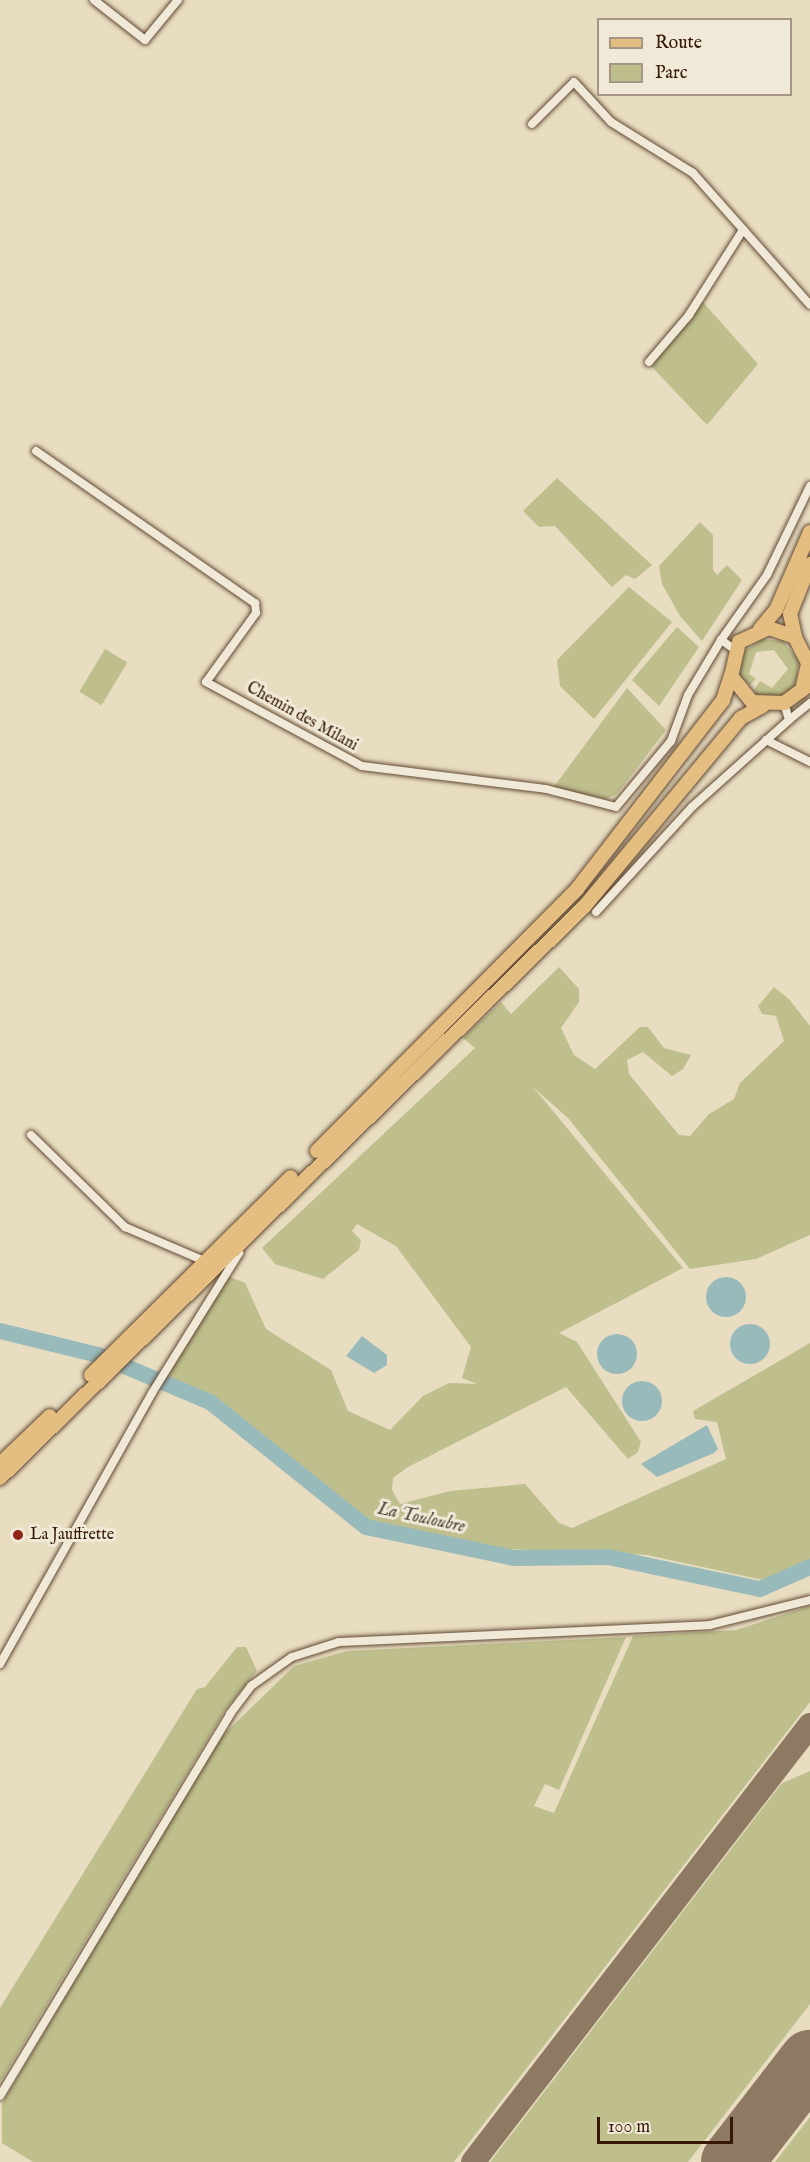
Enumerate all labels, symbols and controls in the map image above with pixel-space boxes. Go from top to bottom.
legend [597,18,792,96]
text: Route [655,32,702,55]
text: Parc [655,62,687,85]
street label: Chemin des Milani [243,678,361,756]
water label: La Touloubre [375,1499,467,1539]
place label: La Jauffrette [30,1525,114,1545]
marker: La Jauffrette [11,1528,25,1542]
scale bar [600,2105,736,2143]
text: 100 m [608,2116,650,2139]

